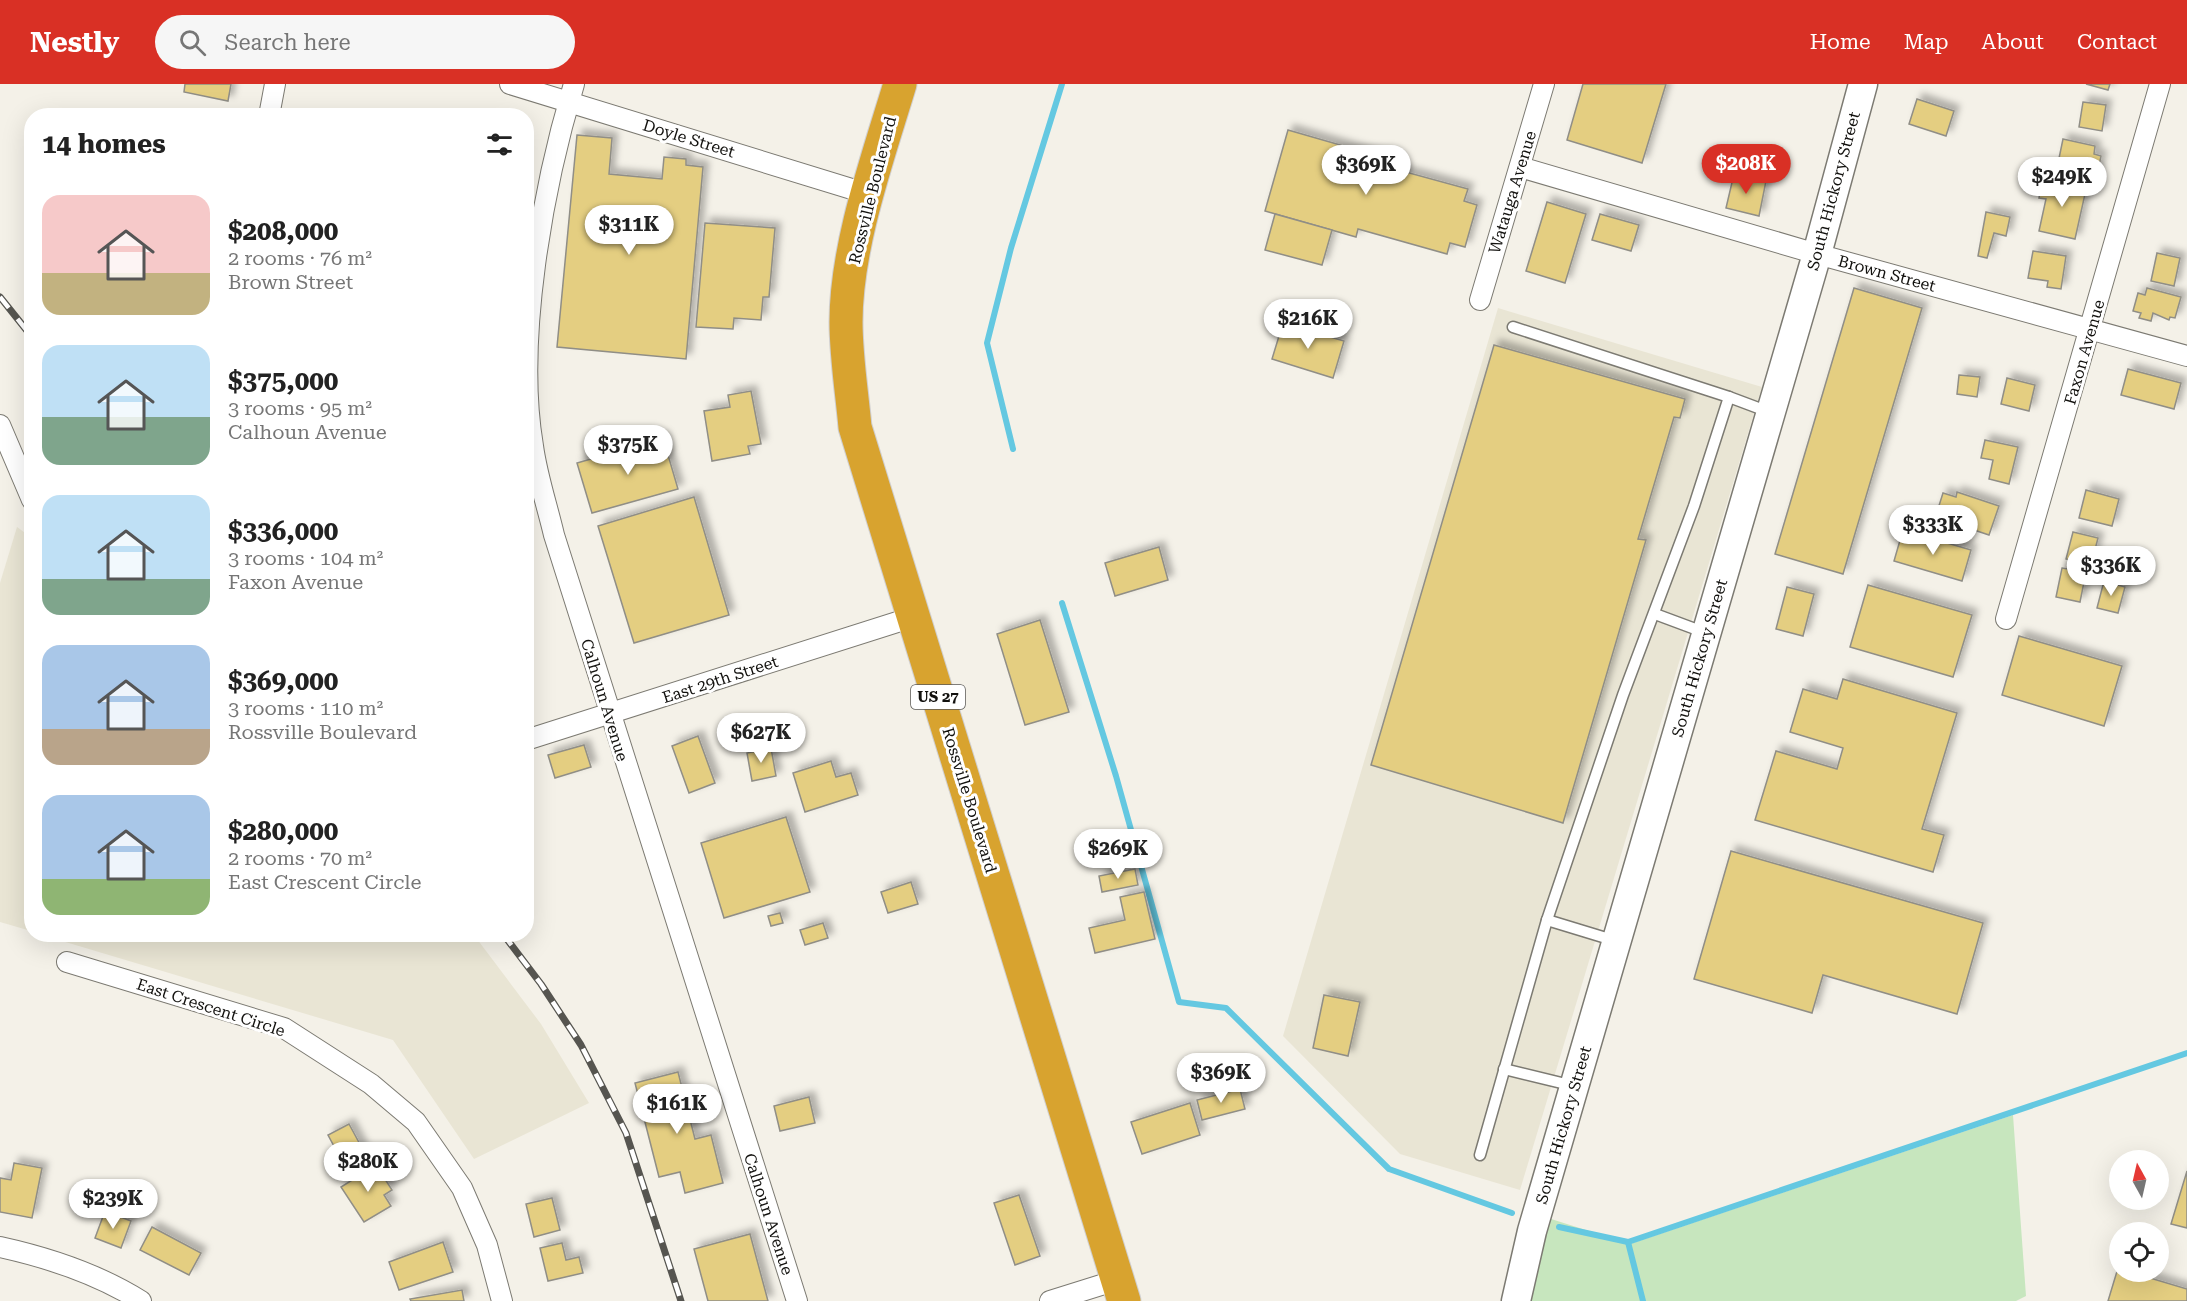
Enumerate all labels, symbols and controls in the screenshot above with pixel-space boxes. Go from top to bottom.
search box [155,15,575,69]
text: Nestly [30,26,119,59]
icon: search [176,26,209,59]
text: Search here [224,30,351,55]
text: Home [1810,30,1871,54]
text: Map [1904,30,1949,54]
text: About [1982,30,2044,54]
text: Contact [2077,30,2157,54]
street label: South Hickory Street [1803,110,1864,273]
street label: Rossville Boulevard [845,114,900,266]
street label: Doyle Street [641,115,737,161]
icon: filters [483,128,516,161]
street label: Watauga Avenue [1485,128,1540,256]
text: 14 homes [42,129,166,159]
pin: $208K [1704,144,1788,195]
pin: $369K [1324,145,1408,196]
text: $208K [1716,151,1776,175]
text: $369K [1336,152,1396,176]
pin: $249K [2020,157,2104,208]
text: $249K [2032,164,2092,188]
pin: $311K [587,205,671,256]
text: $311K [599,212,659,236]
text: $208,000 [228,216,338,246]
icon: home [90,219,162,291]
text: 2 rooms · 76 m² [228,246,372,270]
street label: Brown Street [1836,251,1938,296]
text: Brown Street [228,270,353,294]
street label: Faxon Avenue [2060,297,2109,407]
pin: $216K [1266,299,1350,350]
text: $216K [1278,306,1338,330]
text: $375,000 [228,366,338,396]
icon: home [90,369,162,441]
text: 3 rooms · 95 m² [228,396,372,420]
text: Calhoun Avenue [228,420,387,444]
pin: $375K [586,425,670,476]
text: $375K [598,432,658,456]
pin: $333K [1891,505,1975,556]
text: $333K [1903,512,1963,536]
text: $336,000 [228,516,338,546]
icon: home [90,519,162,591]
text: 3 rooms · 104 m² [228,546,383,570]
pin: $336K [2069,546,2153,597]
text: $336K [2081,553,2141,577]
text: Faxon Avenue [228,570,363,594]
street label: South Hickory Street [1668,577,1731,739]
street label: Calhoun Avenue [577,637,632,764]
street label: East 29th Street [660,652,781,707]
text: $369,000 [228,666,338,696]
icon: home [90,669,162,741]
road number: US 27 [911,685,965,709]
text: 3 rooms · 110 m² [228,696,383,720]
pin: $627K [719,713,803,764]
text: Rossville Boulevard [228,720,417,744]
text: $627K [731,720,791,744]
street label: Rossville Boulevard [938,725,1001,875]
text: $280,000 [228,816,338,846]
icon: home [90,819,162,891]
pin: $269K [1076,829,1160,880]
text: $269K [1088,836,1148,860]
text: 2 rooms · 70 m² [228,846,372,870]
text: East Crescent Circle [228,870,421,894]
street label: East Crescent Circle [134,975,288,1040]
street label: South Hickory Street [1532,1044,1595,1206]
pin: $369K [1179,1053,1263,1104]
text: $369K [1191,1060,1251,1084]
pin: $161K [635,1084,719,1135]
text: $161K [647,1091,707,1115]
pin: $280K [326,1142,410,1193]
text: $280K [338,1149,398,1173]
north arrow [2109,1150,2169,1210]
map controls [2109,1150,2169,1282]
street label: Calhoun Avenue [740,1151,797,1278]
pin: $239K [71,1179,155,1230]
text: $239K [83,1186,143,1210]
button: locate [2109,1222,2169,1282]

